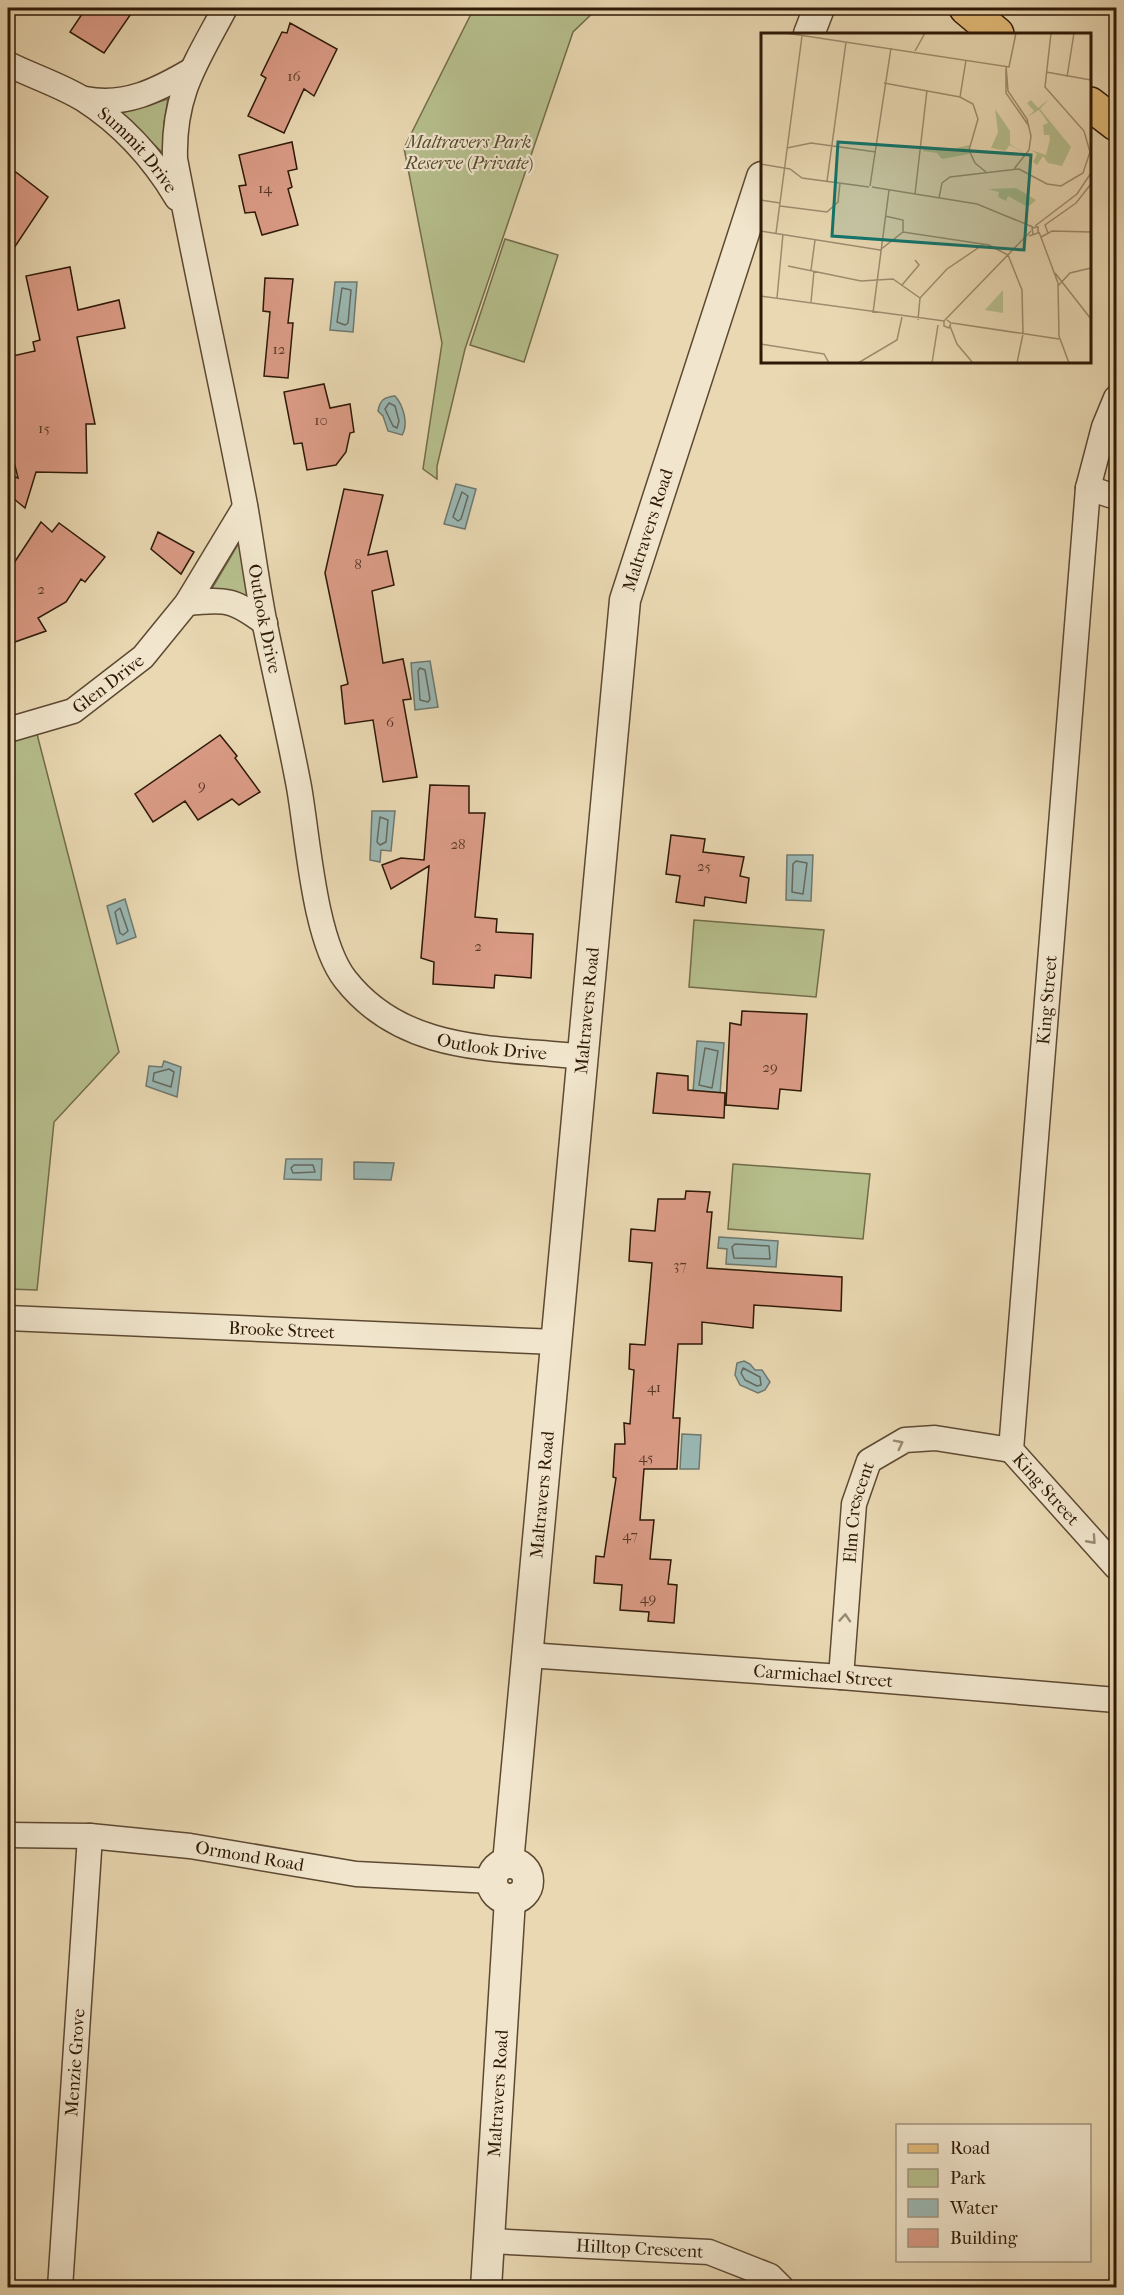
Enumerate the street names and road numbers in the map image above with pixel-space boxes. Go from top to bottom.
street label: Summit Drive [93,103,181,197]
street label: Maltravers Road [618,466,678,594]
street label: Outlook Drive [244,563,285,676]
street label: Glen Drive [68,650,148,719]
street label: Maltravers Road [571,946,604,1075]
street label: King Street [1033,954,1062,1046]
street label: Outlook Drive [434,1029,548,1065]
street label: Brooke Street [228,1318,336,1343]
street label: Maltravers Road [526,1430,559,1559]
street label: King Street [1008,1449,1084,1530]
street label: Elm Crescent [840,1458,879,1564]
street label: Carmichael Street [753,1661,894,1692]
street label: Ormond Road [194,1837,306,1876]
street label: Menzie Grove [61,2008,90,2117]
street label: Maltravers Road [484,2029,513,2158]
street label: Hilltop Crescent [576,2235,705,2263]

